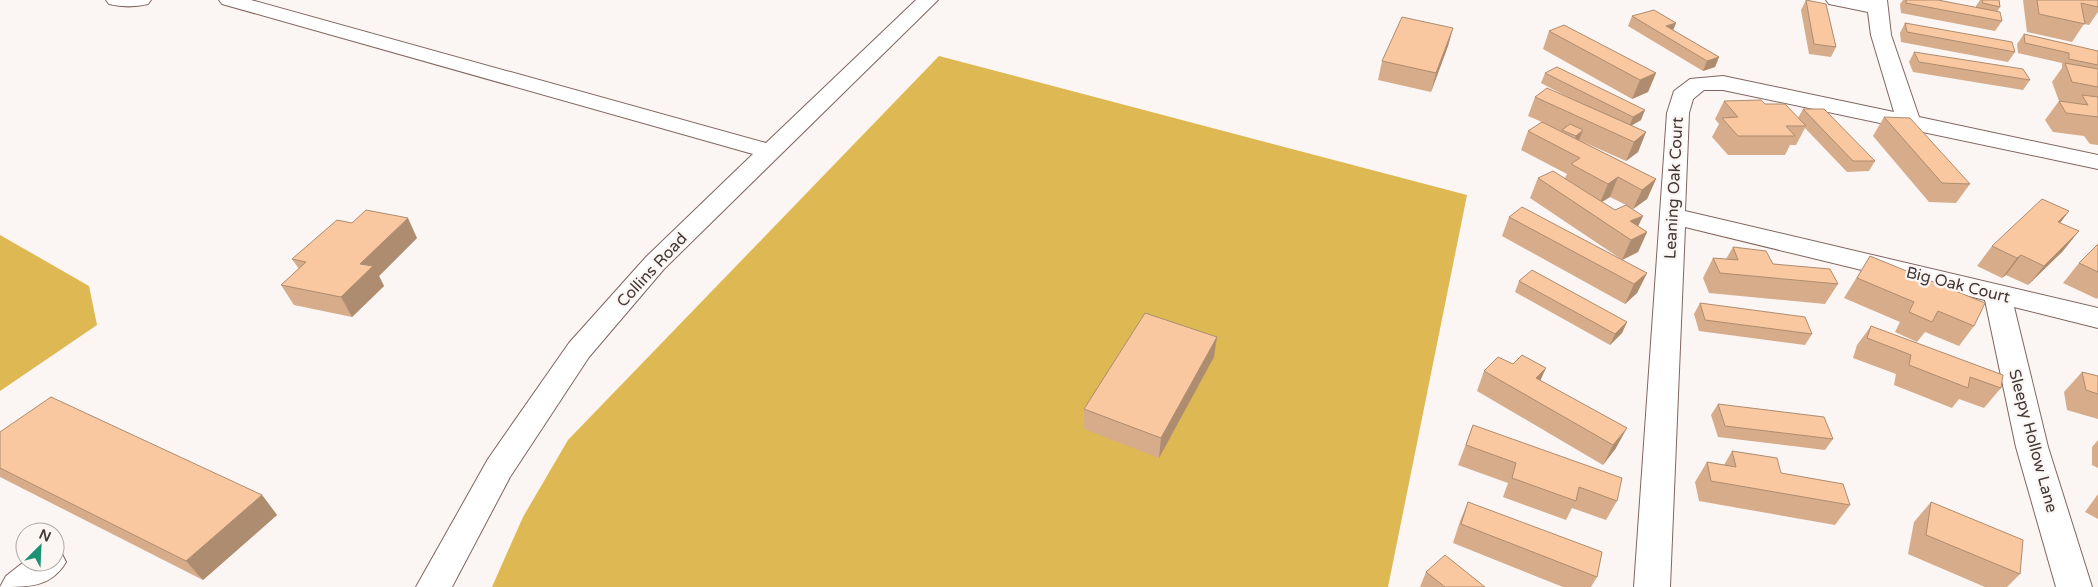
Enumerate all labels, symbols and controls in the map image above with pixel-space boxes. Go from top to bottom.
street label: Leaning Oak Court [1660,116,1688,260]
street label: Collins Road [613,229,691,311]
street label: Big Oak Court [1904,262,2012,308]
street label: Sleepy Hollow Lane [2004,367,2062,515]
north arrow [15,522,65,572]
text: N [36,526,54,546]

